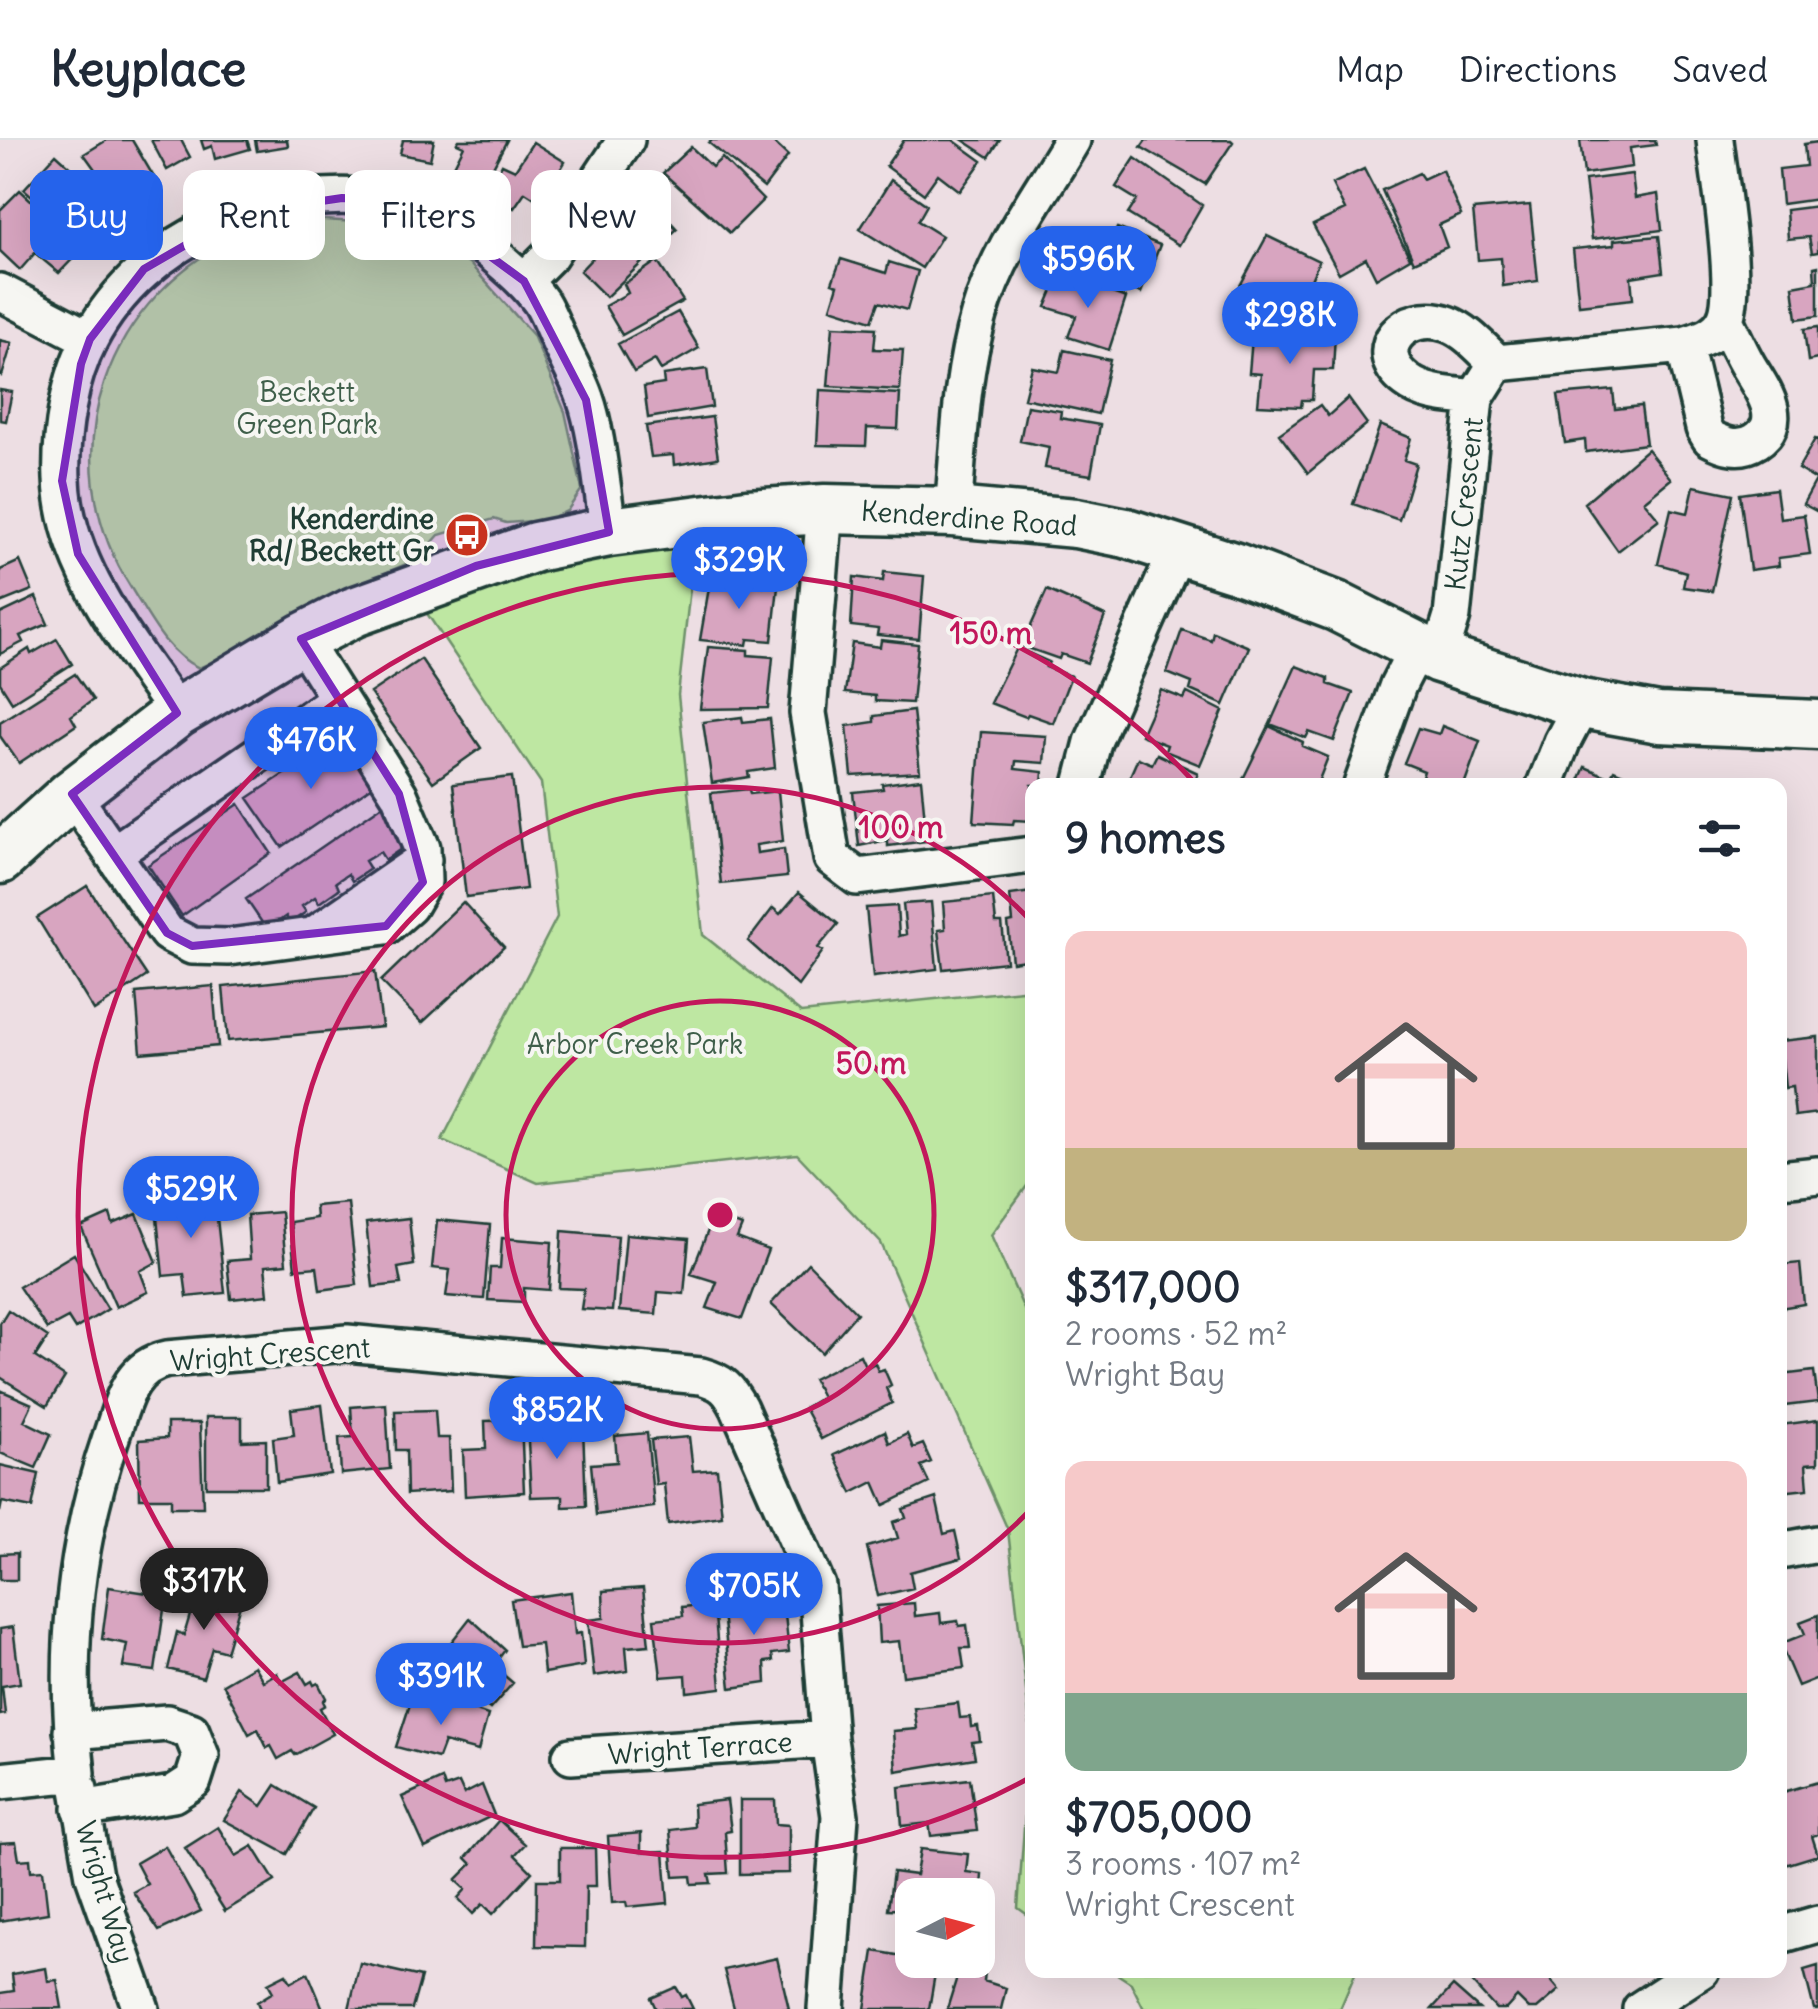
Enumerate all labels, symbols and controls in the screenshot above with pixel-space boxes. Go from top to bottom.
text: Keyplace [50,39,246,99]
text: Map [1336,47,1404,91]
text: Directions [1459,47,1617,91]
text: Saved [1672,47,1768,91]
chip: Buy [30,170,163,260]
chip: Rent [183,170,325,260]
chip: Filters [345,170,511,260]
chip: New [531,170,671,260]
pin: $596K [1018,226,1158,311]
text: $596K [1042,238,1134,279]
pin: $298K [1220,282,1360,367]
text: $298K [1244,294,1336,335]
park label: Beckett Green Park [236,374,378,442]
street label: Kutz Crescent [1437,416,1491,592]
street label: Kenderdine Road [860,492,1078,544]
place label: Kenderdine Rd/ Beckett Gr [249,501,435,569]
bus stop icon: Kenderdine Rd/ Beckett Gr [444,512,490,558]
pin: $329K [669,527,809,612]
text: $329K [693,539,785,580]
text: 150 m [950,614,1032,652]
pin: $476K [241,707,381,792]
text: $476K [266,719,356,760]
text: 100 m [859,808,943,846]
icon: filters [1692,811,1747,866]
text: 9 homes [1065,812,1226,864]
icon: home [1316,996,1496,1176]
park label: Arbor Creek Park [527,1026,743,1062]
text: 50 m [836,1044,906,1082]
pin: $529K [121,1156,261,1241]
text: $529K [145,1168,237,1209]
centre of rings [702,1197,738,1233]
text: $317,000 [1065,1261,1241,1313]
text: 2 rooms · 52 m² [1065,1313,1287,1354]
street label: Wright Crescent [169,1329,371,1379]
text: Wright Bay [1065,1354,1225,1395]
pin: $852K [487,1377,627,1462]
text: $852K [511,1389,603,1430]
icon: home [1316,1526,1496,1706]
pin: $317K [134,1548,274,1633]
pin: $705K [684,1553,824,1638]
text: $317K [162,1560,246,1601]
text: $705K [708,1565,800,1606]
pin: $391K [371,1643,511,1728]
text: $391K [398,1655,484,1696]
street label: Wright Terrace [606,1724,794,1772]
text: $705,000 [1065,1791,1252,1843]
street label: Wright Way [68,1817,142,1967]
text: 3 rooms · 107 m² [1065,1843,1301,1884]
north arrow [895,1878,995,1978]
map controls [895,1878,995,1978]
text: Wright Crescent [1065,1884,1295,1925]

